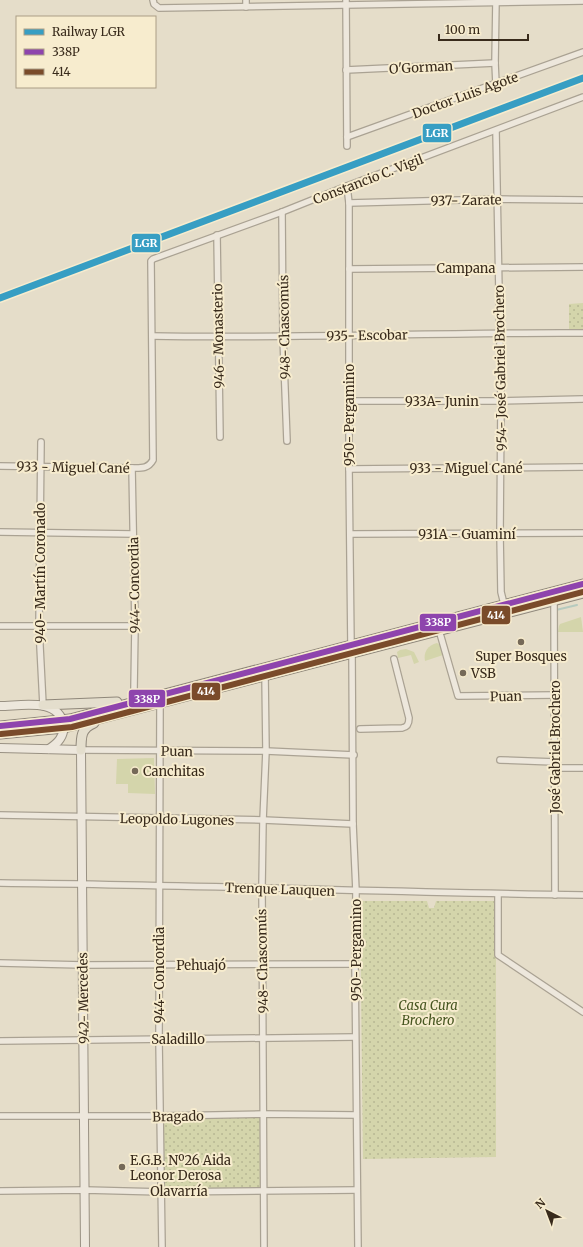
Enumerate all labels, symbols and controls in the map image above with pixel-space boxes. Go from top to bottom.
legend [16,16,156,88]
scale bar [439,16,528,42]
text: 100 m [445,22,480,37]
text: Railway LGR [52,24,126,39]
text: 338P [52,44,80,59]
street label: O'Gorman [388,57,454,78]
text: 414 [52,64,71,79]
street label: Doctor Luis Agote [410,68,521,123]
line badge: LGR [422,123,452,143]
text: LGR [426,126,449,140]
street label: Constancio C. Vigil [311,151,426,208]
street label: 937- Zarate [430,191,502,210]
line badge: LGR [131,233,161,253]
text: LGR [135,236,158,250]
street label: Campana [437,260,495,277]
street label: 948- Chascomús [275,274,294,380]
street label: 946- Monasterio [209,283,228,389]
street label: 954- José Gabriel Brochero [491,284,510,451]
street label: 935- Escobar [326,326,408,345]
street label: 950- Pergamino [341,364,358,466]
street label: 933A- Junin [405,393,479,410]
street label: 933 - Miguel Cané [16,458,130,477]
street label: 933 - Miguel Cané [409,460,523,477]
street label: 940- Martín Coronado [32,502,49,643]
street label: 931A - Guaminí [418,526,517,543]
street label: 944- Concordia [125,537,144,633]
line badge: 414 [481,605,511,625]
text: 414 [487,608,505,622]
line badge: 338P [419,613,457,632]
text: 338P [425,615,452,629]
marker: Super Bosques [516,637,526,647]
place label: Super Bosques [475,648,567,665]
place label: VSB [470,665,496,682]
marker: VSB [458,668,468,678]
street label: José Gabriel Brochero [547,680,564,815]
line badge: 414 [191,682,221,701]
text: 414 [197,684,215,698]
street label: Puan [490,688,523,705]
line badge: 338P [128,689,166,708]
text: 338P [134,692,161,706]
street label: Puan [161,743,194,760]
place label: Canchitas [143,763,205,780]
marker: Canchitas [130,766,140,776]
street label: Leopoldo Lugones [120,810,234,829]
street label: Trenque Lauquen [225,879,336,900]
street label: 950- Pergamino [348,899,365,1001]
street label: 948- Chascomús [253,908,272,1014]
street label: 944- Concordia [151,927,168,1023]
street label: 942- Mercedes [74,952,93,1044]
street label: Pehuajó [176,957,226,974]
park label: Casa Cura Brochero [398,997,458,1029]
street label: Saladillo [151,1031,205,1048]
street label: Bragado [152,1108,204,1125]
place label: E.G.B. Nº26 Aida Leonor Derosa [130,1152,231,1184]
marker: E.G.B. Nº26 Aida Leonor Derosa [117,1162,127,1172]
street label: Olavarría [150,1183,208,1200]
north arrow [527,1191,567,1231]
text: N [532,1195,548,1212]

